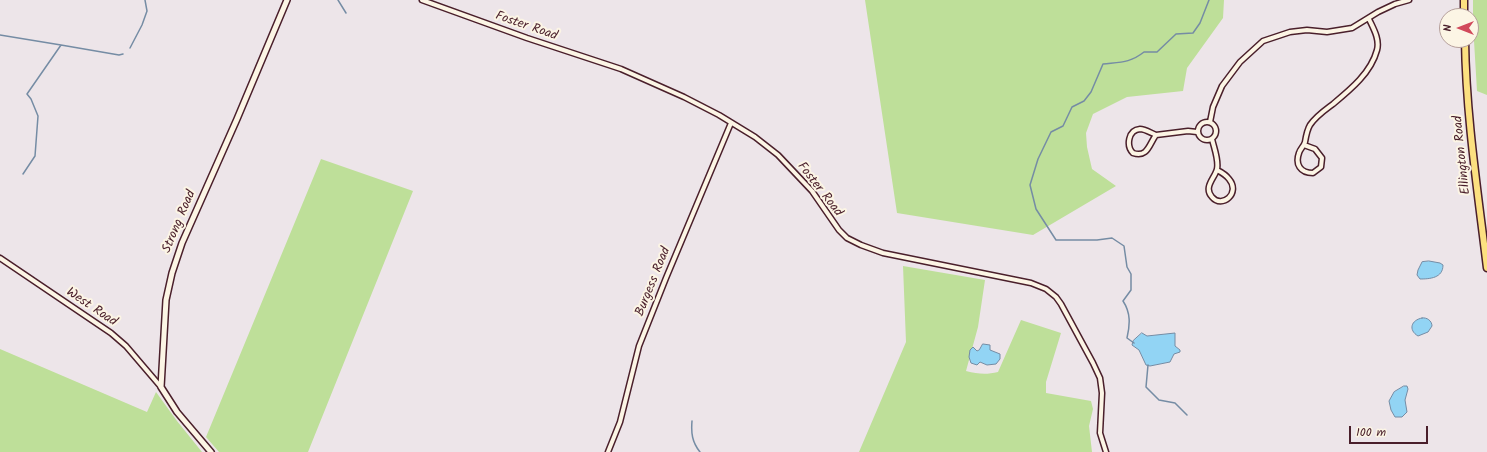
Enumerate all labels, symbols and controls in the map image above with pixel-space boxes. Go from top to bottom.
north arrow [1439,8,1479,48]
street label: Foster Road [493,9,559,45]
text: N [1439,25,1457,31]
street label: Ellington Road [1451,115,1475,195]
street label: Foster Road [793,160,845,220]
street label: Strong Road [160,188,200,256]
street label: Burgess Road [633,245,675,319]
street label: West Road [63,285,119,331]
scale bar [1351,418,1430,444]
text: 100 m [1356,423,1386,442]

